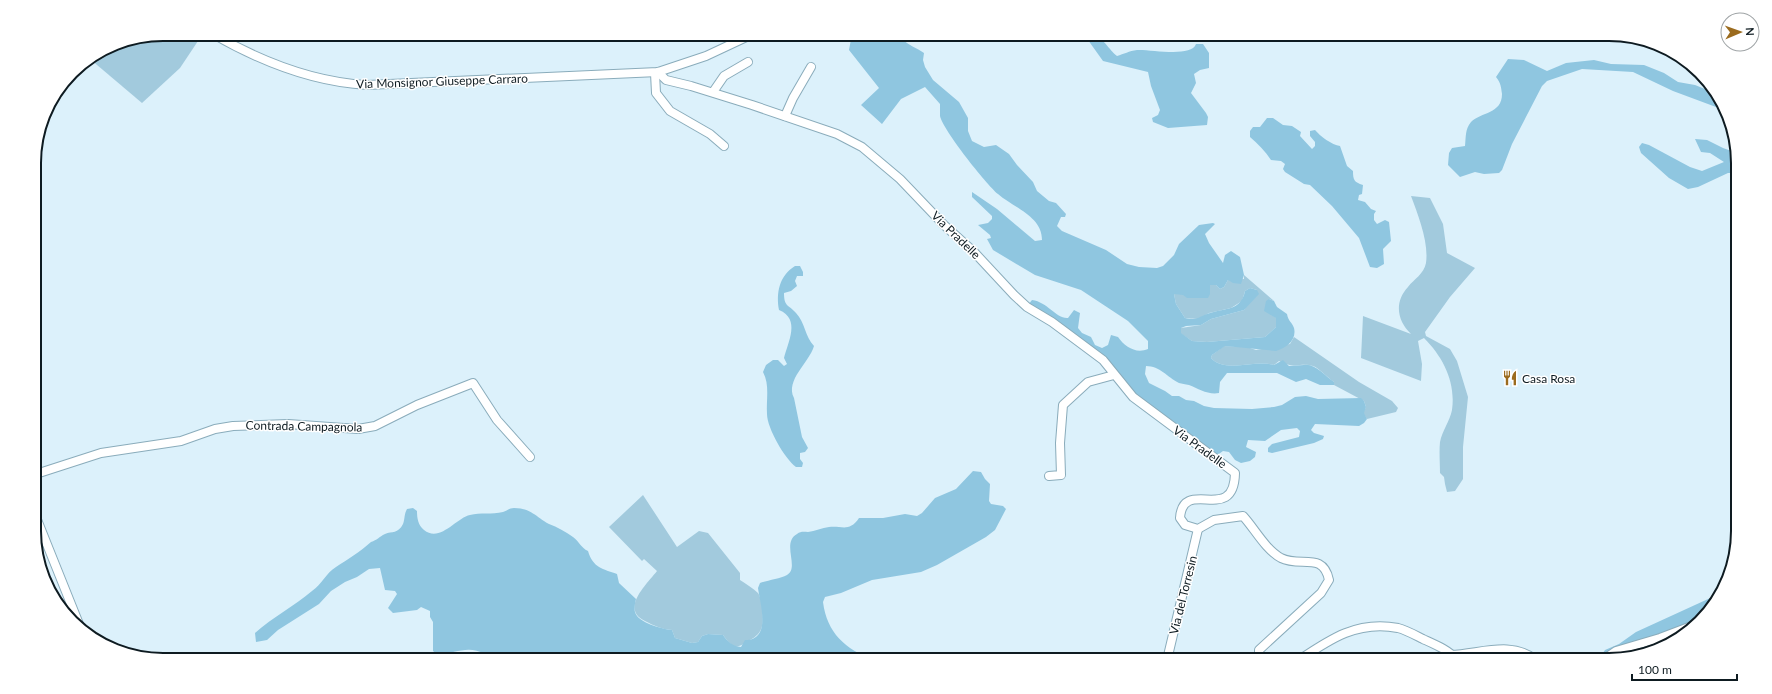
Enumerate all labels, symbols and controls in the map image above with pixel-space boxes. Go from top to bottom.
north arrow [1720,12,1760,52]
text: N [1744,27,1757,36]
street label: Via Monsignor Giuseppe Carraro [356,71,528,91]
street label: Via Pradelle [928,208,984,262]
restaurant icon: Casa Rosa [1501,369,1519,387]
place label: Casa Rosa [1522,371,1575,386]
street label: Contrada Campagnola [246,417,362,435]
street label: Via Pradelle [1170,423,1230,471]
street label: Via del Torresin [1166,554,1200,636]
scale bar [1632,656,1737,682]
text: 100 m [1638,662,1672,677]

